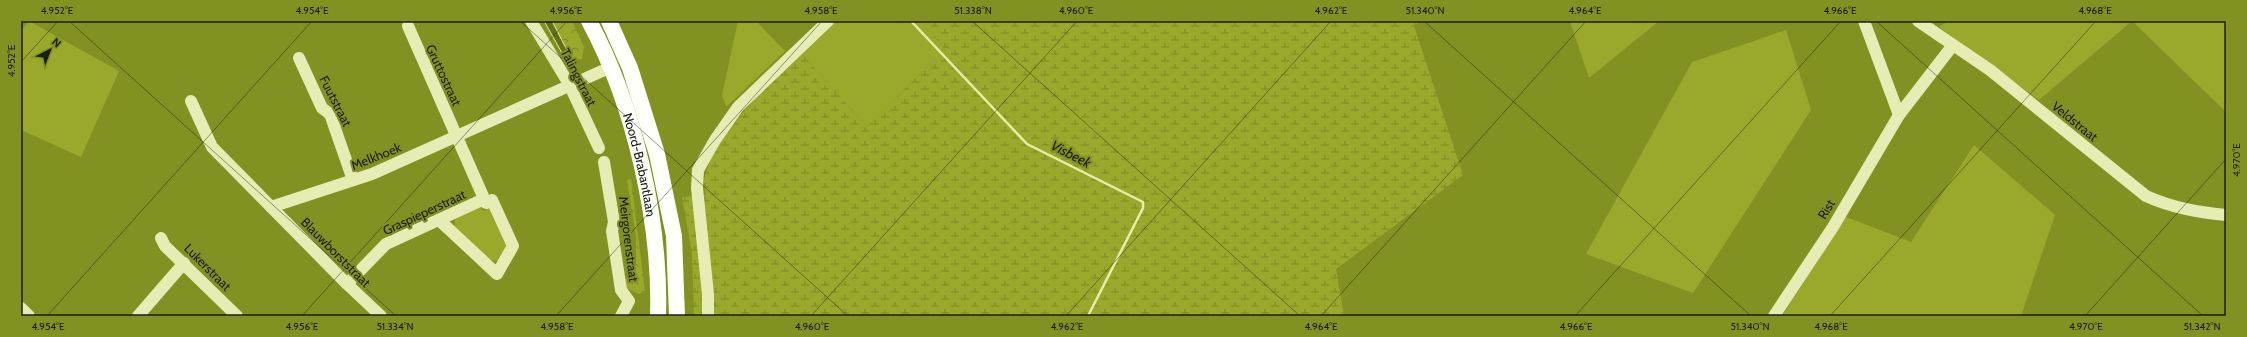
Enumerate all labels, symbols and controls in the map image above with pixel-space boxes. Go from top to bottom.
text: 4.952°E [41,4,74,17]
text: 4.954°E [296,4,329,17]
text: 4.956°E [550,4,583,17]
text: 4.958°E [804,4,838,17]
text: 51.338°N [954,4,992,17]
text: 4.960°E [1059,4,1094,17]
text: 4.962°E [1315,4,1348,17]
text: 51.340°N [1406,4,1444,17]
text: 4.964°E [1568,4,1602,17]
text: 4.966°E [1823,4,1857,17]
text: 4.968°E [2078,4,2112,17]
north arrow [30,30,70,70]
text: N [49,35,64,50]
street label: Gruttostraat [423,42,465,109]
text: 4.952°E [5,44,18,77]
street label: Talingstraat [558,46,601,109]
street label: Fuutstraat [316,73,356,130]
street label: Veldstraat [2049,98,2102,145]
street label: Noord-Brabantlaan [620,111,659,218]
water label: Visbeek [1048,136,1095,172]
street label: Melkhoek [349,139,404,173]
text: 4.970°E [2230,143,2243,177]
street label: Graspieperstraat [380,186,468,238]
street label: Meirgorenstraat [616,195,642,283]
street label: Rist [1814,196,1838,222]
street label: Blauwborststraat [298,214,375,291]
street label: Lukerstraat [181,240,235,294]
text: 4.954°E [32,320,65,333]
text: 4.956°E [286,320,319,333]
text: 51.334°N [376,320,414,333]
text: 4.958°E [540,320,574,333]
text: 4.960°E [795,320,830,333]
text: 4.962°E [1051,320,1084,333]
text: 4.964°E [1304,320,1338,333]
text: 4.966°E [1559,320,1593,333]
text: 51.340°N [1731,320,1769,333]
text: 4.968°E [1814,320,1848,333]
text: 4.970°E [2069,320,2103,333]
text: 51.342°N [2183,320,2221,333]

